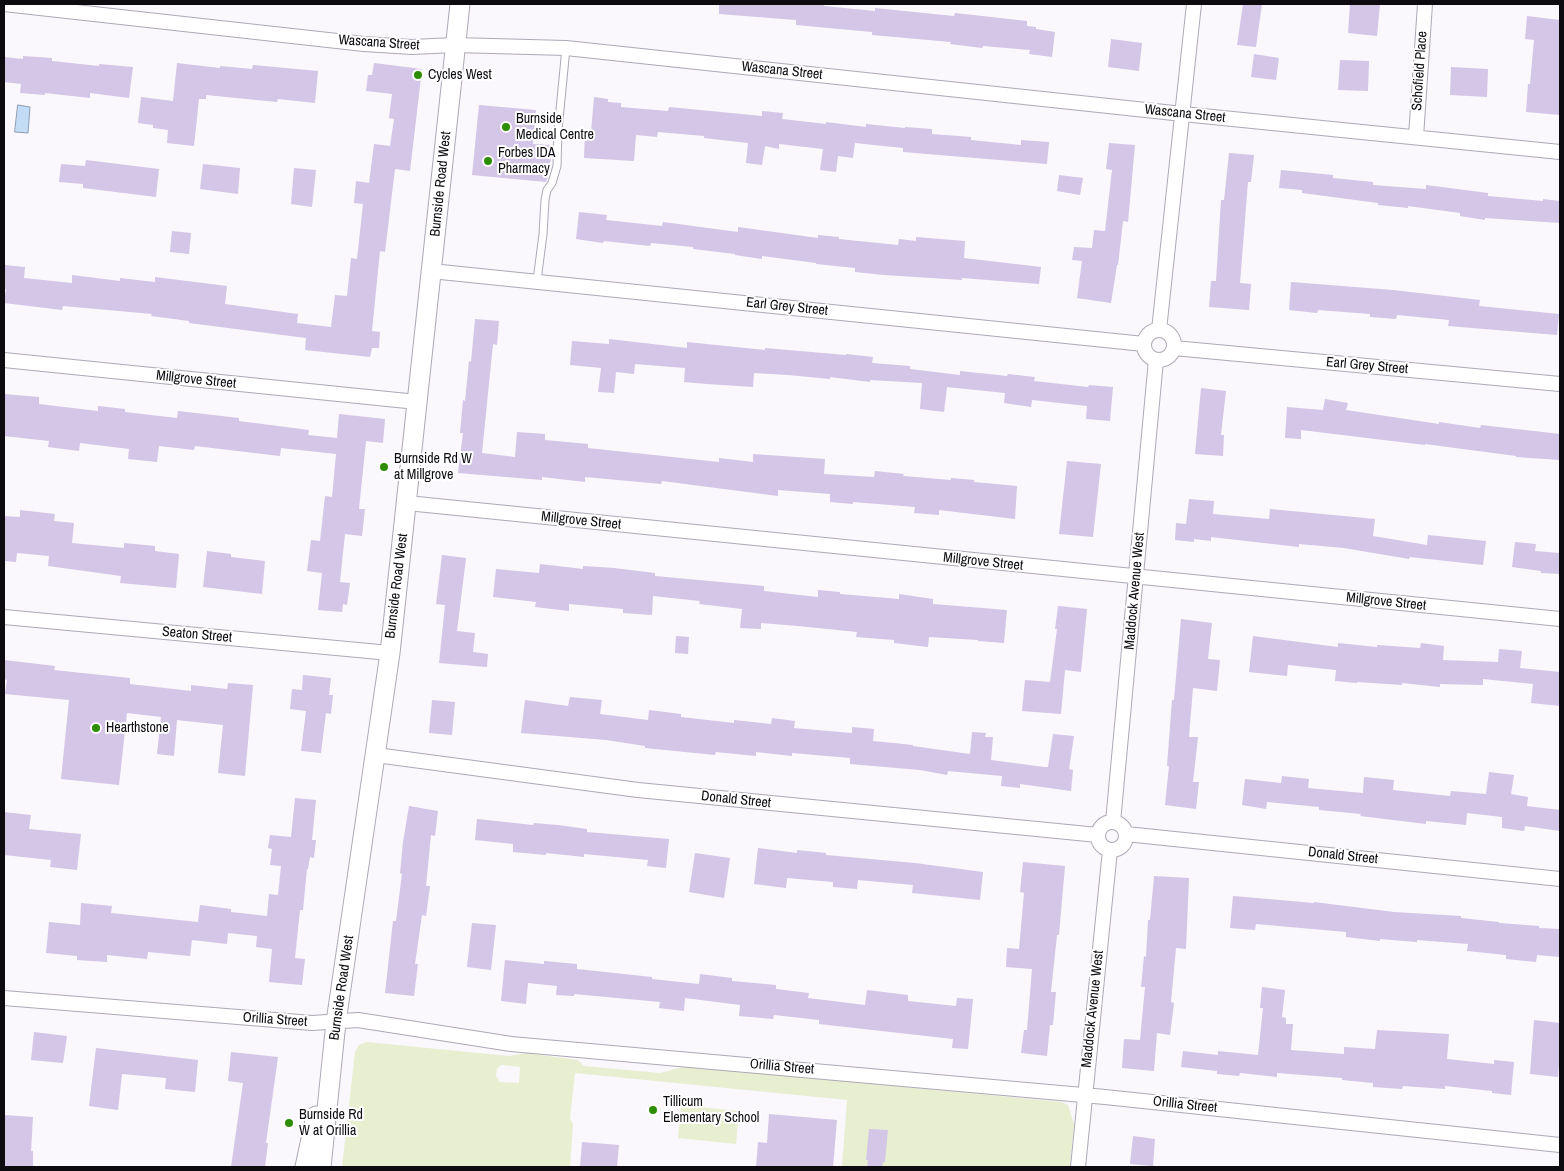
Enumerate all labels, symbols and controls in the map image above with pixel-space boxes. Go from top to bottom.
street label: Schofield Place [1409,31,1431,111]
street label: Wascana Street [338,32,420,54]
street label: Wascana Street [741,58,823,84]
place label: Cycles West [428,67,492,83]
marker: Cycles West [412,69,424,81]
street label: Wascana Street [1144,101,1226,127]
place label: Burnside Medical Centre [516,111,594,144]
marker: Burnside Medical Centre [500,121,512,133]
street label: Burnside Road West [427,131,455,237]
place label: Forbes IDA Pharmacy [498,145,555,178]
marker: Forbes IDA Pharmacy [482,155,494,167]
street label: Earl Grey Street [745,294,829,320]
street label: Earl Grey Street [1325,354,1409,378]
street label: Millgrove Street [155,367,237,393]
place label: Burnside Rd W at Millgrove [394,451,472,484]
marker: Burnside Rd W at Millgrove [378,461,390,473]
street label: Millgrove Street [540,508,622,534]
street label: Maddock Avenue West [1122,532,1148,650]
street label: Burnside Road West [382,533,412,639]
street label: Millgrove Street [942,549,1024,575]
street label: Millgrove Street [1345,589,1427,615]
street label: Seaton Street [161,624,233,646]
place label: Hearthstone [106,720,169,736]
marker: Hearthstone [90,722,102,734]
street label: Donald Street [700,788,772,812]
street label: Donald Street [1307,844,1379,868]
street label: Burnside Road West [326,934,358,1042]
street label: Maddock Avenue West [1078,950,1108,1068]
street label: Orillia Street [242,1009,308,1031]
street label: Orillia Street [749,1056,815,1078]
street label: Orillia Street [1152,1093,1218,1117]
place label: Tillicum Elementary School [663,1094,759,1126]
marker: Tillicum Elementary School [647,1104,659,1116]
place label: Burnside Rd W at Orillia [299,1107,363,1140]
marker: Burnside Rd W at Orillia [283,1117,295,1129]

